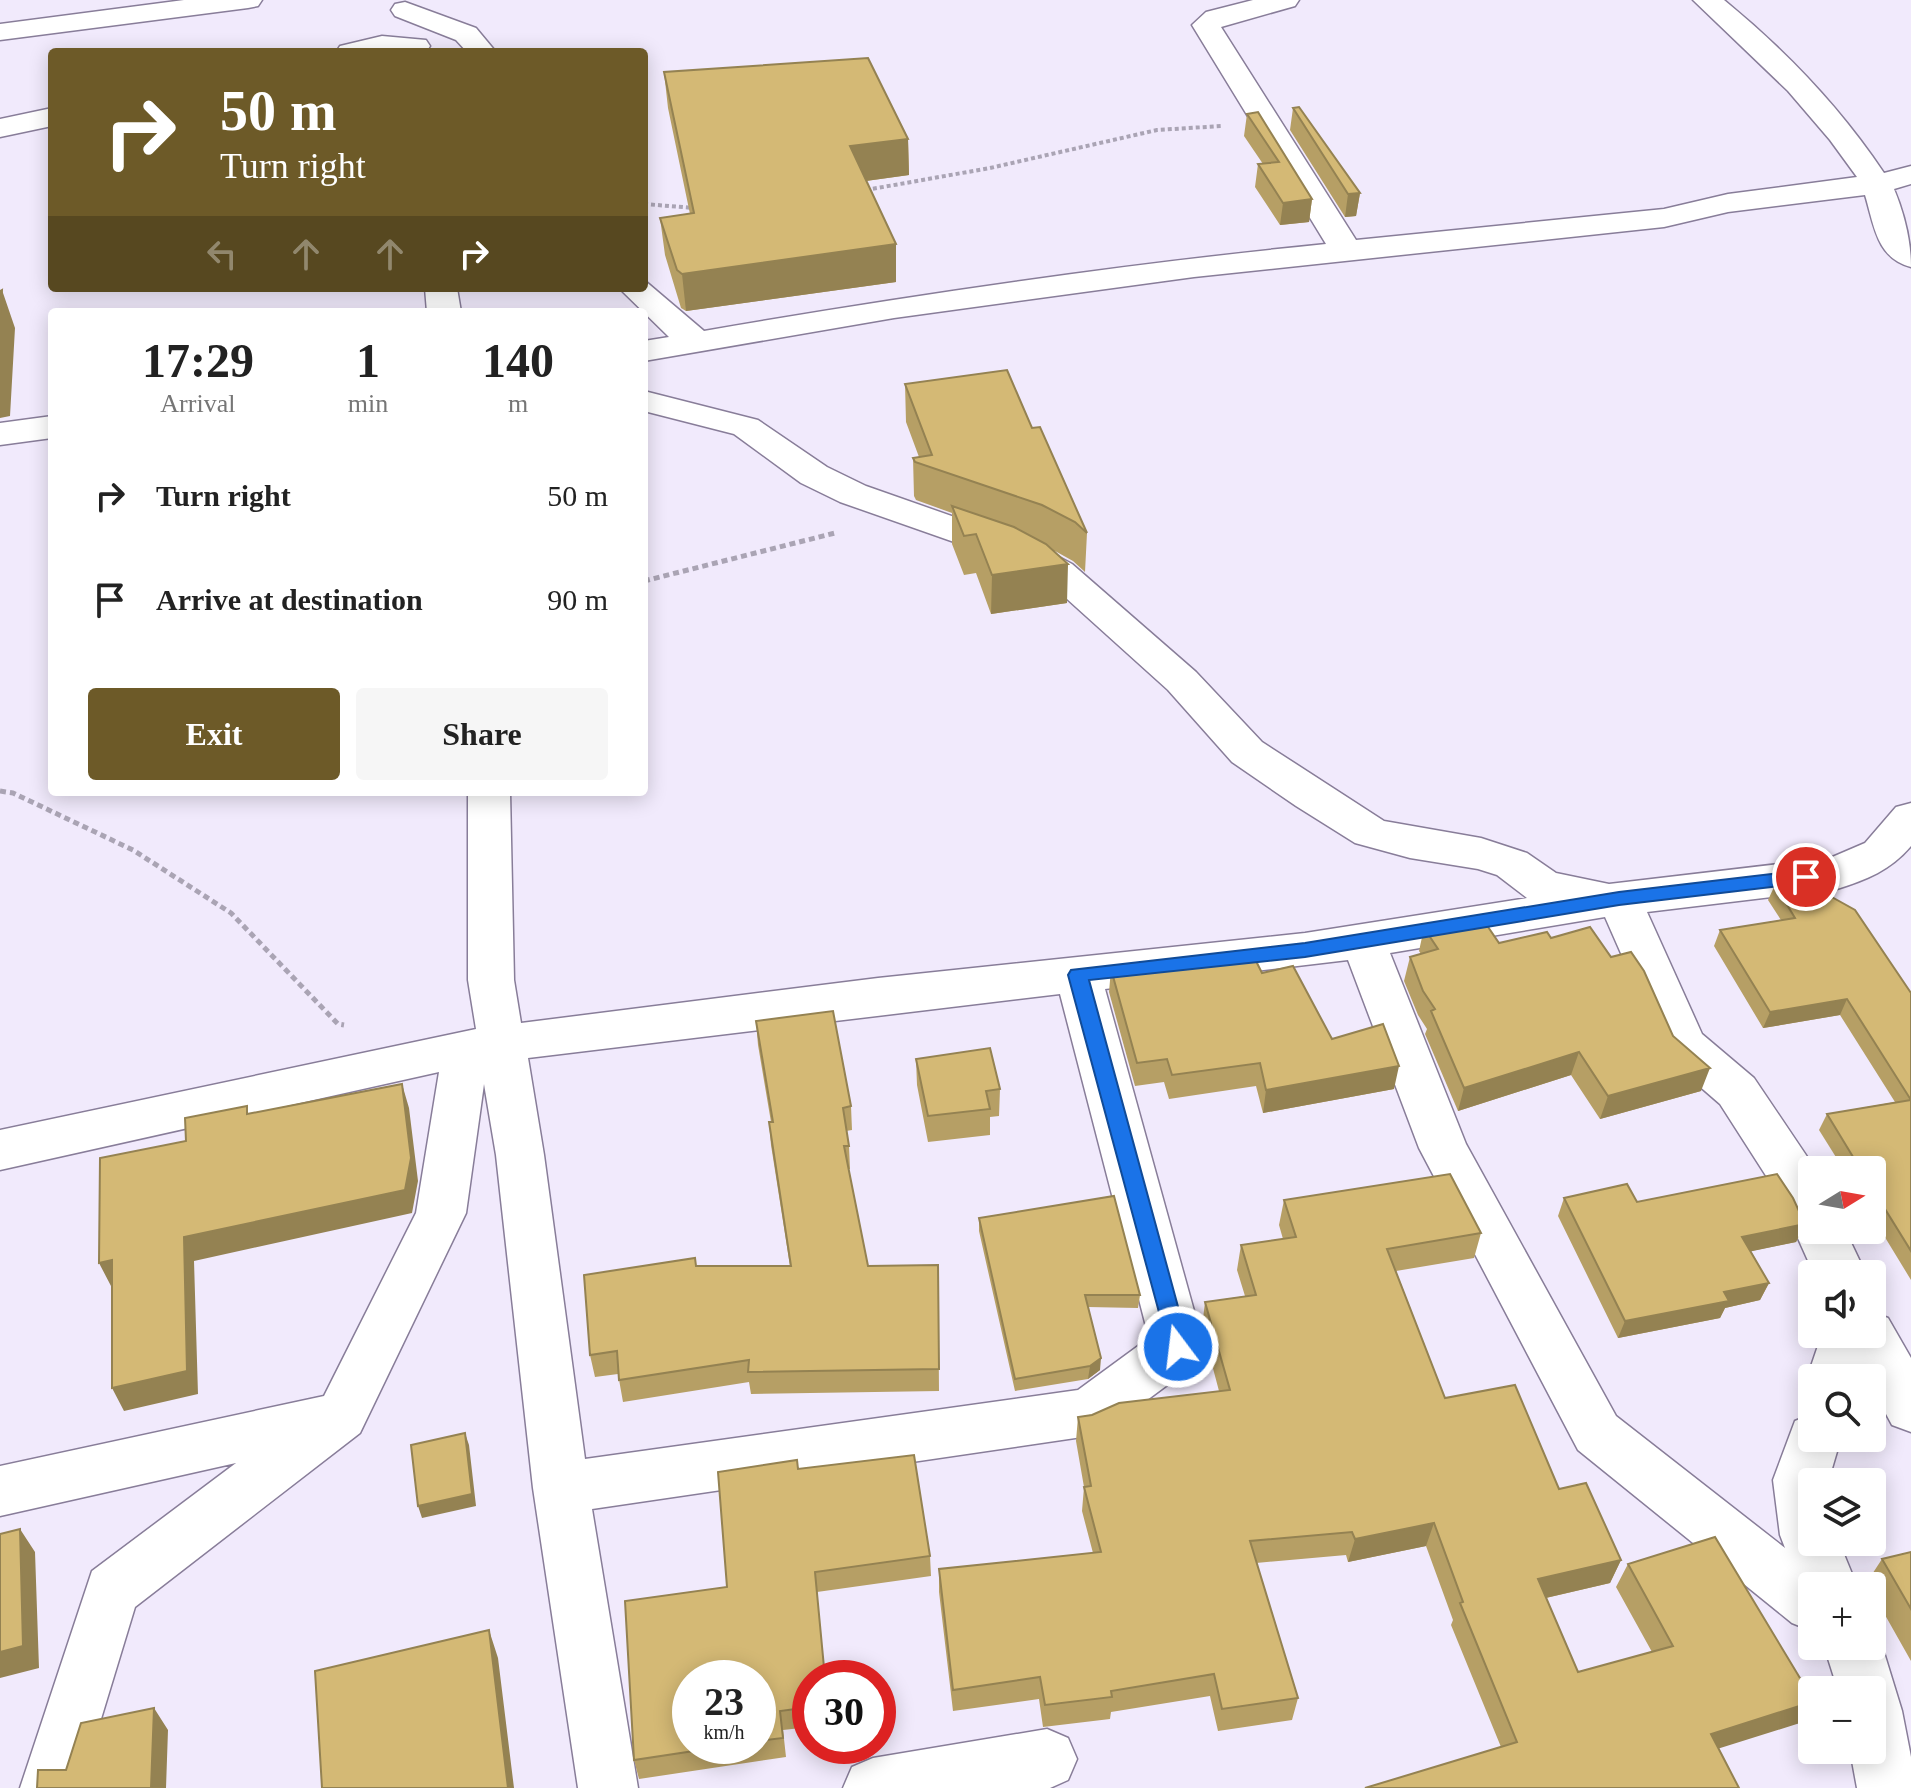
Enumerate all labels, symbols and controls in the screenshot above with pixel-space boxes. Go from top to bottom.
icon: right [88,80,192,184]
text: 50 m [220,80,337,142]
text: Turn right [220,146,366,186]
icon: left [200,232,244,276]
icon: ahead [284,232,328,276]
icon: ahead [368,232,412,276]
icon: right [452,232,496,276]
text: 17:29 [142,334,254,387]
text: 1 [356,334,380,387]
text: 140 [482,334,554,387]
text: Arrival [160,389,235,418]
text: min [348,389,388,418]
text: m [508,389,528,418]
icon: right [88,474,132,518]
text: Turn right [156,479,291,512]
text: 50 m [547,479,608,512]
icon: arrive [88,578,132,622]
text: Arrive at destination [156,583,423,616]
text: 90 m [547,583,608,616]
button: Exit [88,688,340,780]
button: Share [356,688,608,780]
pin [1772,843,1840,911]
icon: arrive [1784,855,1828,899]
north arrow [1798,1156,1886,1244]
map controls [1798,1156,1886,1764]
button: sound [1798,1260,1886,1348]
position arrow [1136,1305,1220,1389]
button: search [1798,1364,1886,1452]
button: layers [1798,1468,1886,1556]
button: + [1798,1572,1886,1660]
speed limit sign: 30 [792,1660,896,1764]
button: − [1798,1676,1886,1764]
text: 23 [704,1679,744,1724]
text: km/h [703,1721,745,1743]

